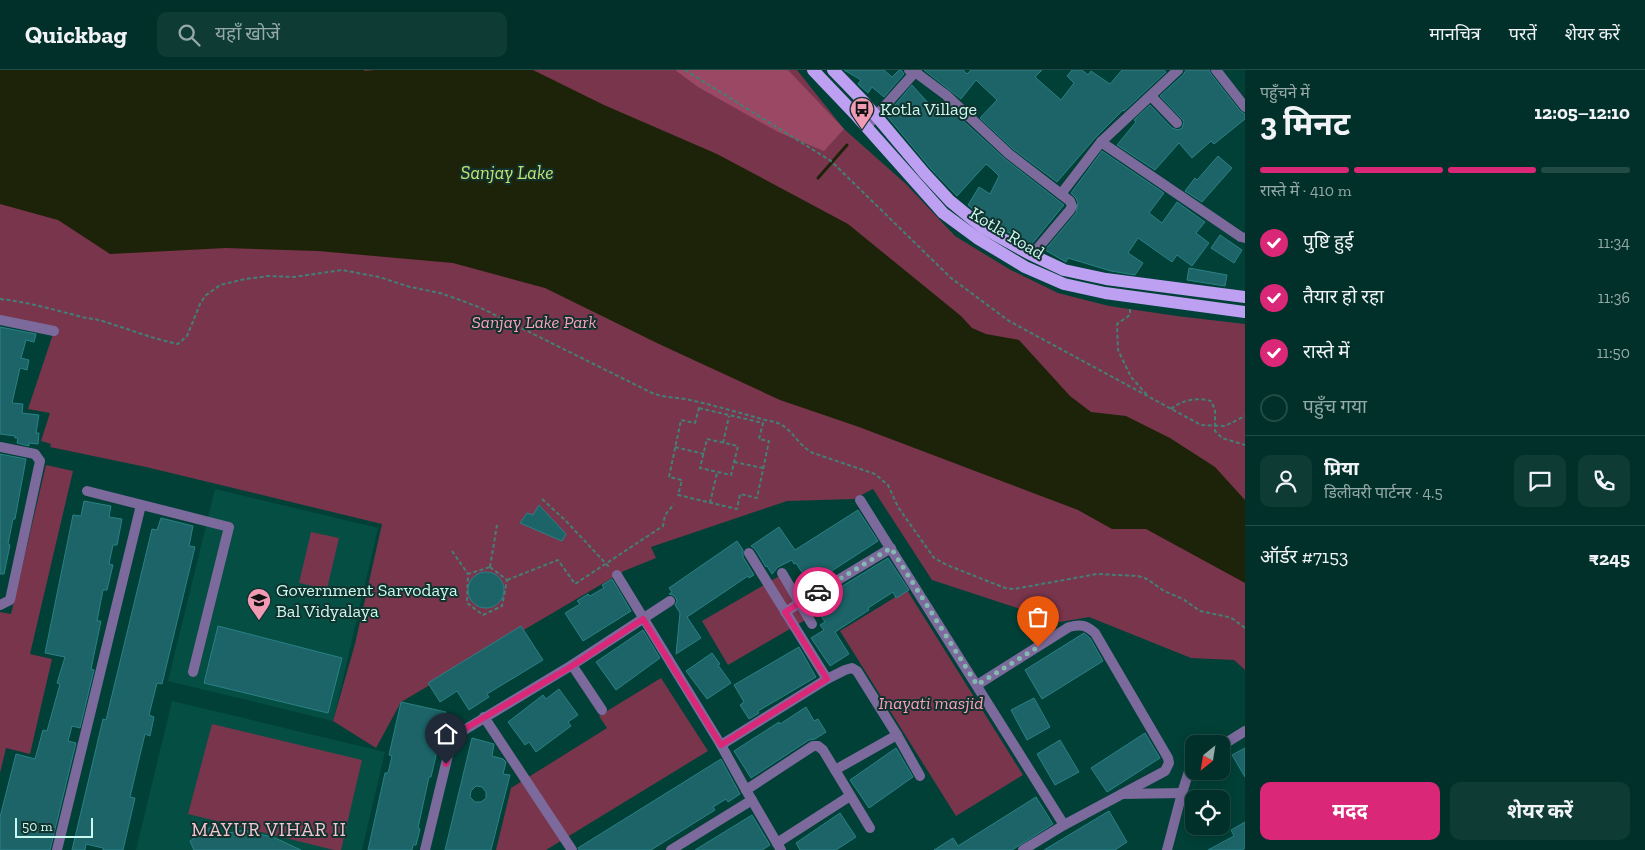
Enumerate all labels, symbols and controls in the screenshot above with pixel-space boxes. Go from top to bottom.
search box [157,12,507,57]
text: Quickbag [25,20,127,49]
icon: search [175,21,203,49]
text: यहाँ खोजें [215,22,280,45]
text: मानचित्र [1429,23,1481,45]
text: परतें [1509,23,1537,45]
text: शेयर करें [1565,23,1620,45]
text: पहुँचने में [1260,83,1310,102]
bus stop icon: Kotla Village [849,96,875,130]
place label: Kotla Village [880,98,977,120]
text: 12:05–12:10 [1534,101,1630,124]
text: 3 मिनट [1260,105,1350,143]
water label: Sanjay Lake [461,161,553,184]
text: रास्ते में · 410 m [1260,181,1351,200]
street label: Kotla Road [966,202,1048,264]
icon: check [1260,229,1288,257]
text: पुष्टि हुई [1303,230,1354,253]
text: 11:34 [1598,233,1630,252]
icon: check [1260,284,1288,312]
text: तैयार हो रहा [1303,285,1384,308]
text: 11:36 [1598,288,1630,307]
park label: Sanjay Lake Park [471,311,597,333]
icon: check [1260,339,1288,367]
text: रास्ते में [1303,340,1350,363]
text: 11:50 [1597,343,1630,362]
text: पहुँच गया [1303,395,1367,418]
button: person [1260,455,1312,507]
button: chat [1514,455,1566,507]
button: phone [1578,455,1630,507]
text: प्रिया [1324,457,1359,480]
text: डिलीवरी पार्टनर · 4.5 [1324,483,1443,502]
text: ऑर्डर #7153 [1260,545,1348,568]
text: ₹245 [1589,547,1630,570]
courier [793,567,843,617]
icon: car [804,578,832,606]
place label: Government Sarvodaya Bal Vidyalaya [276,579,458,622]
school or university icon: Government Sarvodaya Bal Vidyalaya [246,587,272,621]
pin [1017,596,1059,647]
icon: bag [1024,603,1052,631]
park label: Inayati masjid [879,692,983,714]
pin [425,713,467,764]
icon: home [432,720,460,748]
north arrow [1185,735,1230,780]
map controls [1185,735,1230,835]
button: मदद [1260,782,1440,840]
button: शेयर करें [1450,782,1630,840]
button: locate [1185,790,1230,835]
scale bar [15,815,92,838]
text: 50 m [22,818,53,835]
district label: MAYUR VIHAR II [191,818,347,841]

